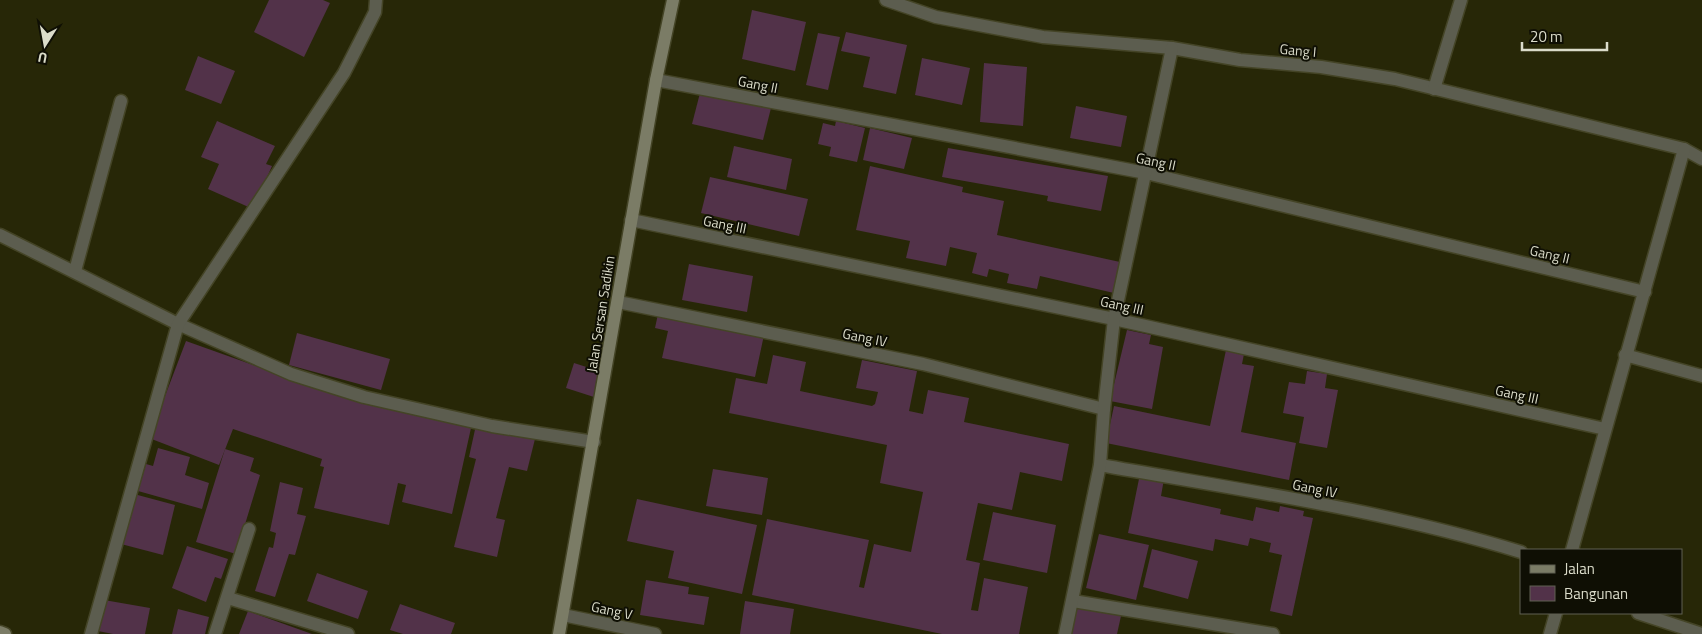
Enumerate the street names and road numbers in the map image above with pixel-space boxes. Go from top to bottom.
street label: Gang I [1279,38,1317,62]
street label: Gang II [736,70,780,98]
street label: Gang II [1134,147,1178,175]
street label: Gang III [702,210,748,238]
street label: Gang II [1528,239,1572,269]
street label: Jalan Sersan Sadikin [580,254,620,374]
street label: Gang III [1098,290,1146,320]
street label: Gang IV [841,322,889,352]
street label: Gang III [1493,379,1541,409]
street label: Gang IV [1291,473,1339,503]
street label: Gang V [589,595,635,625]

